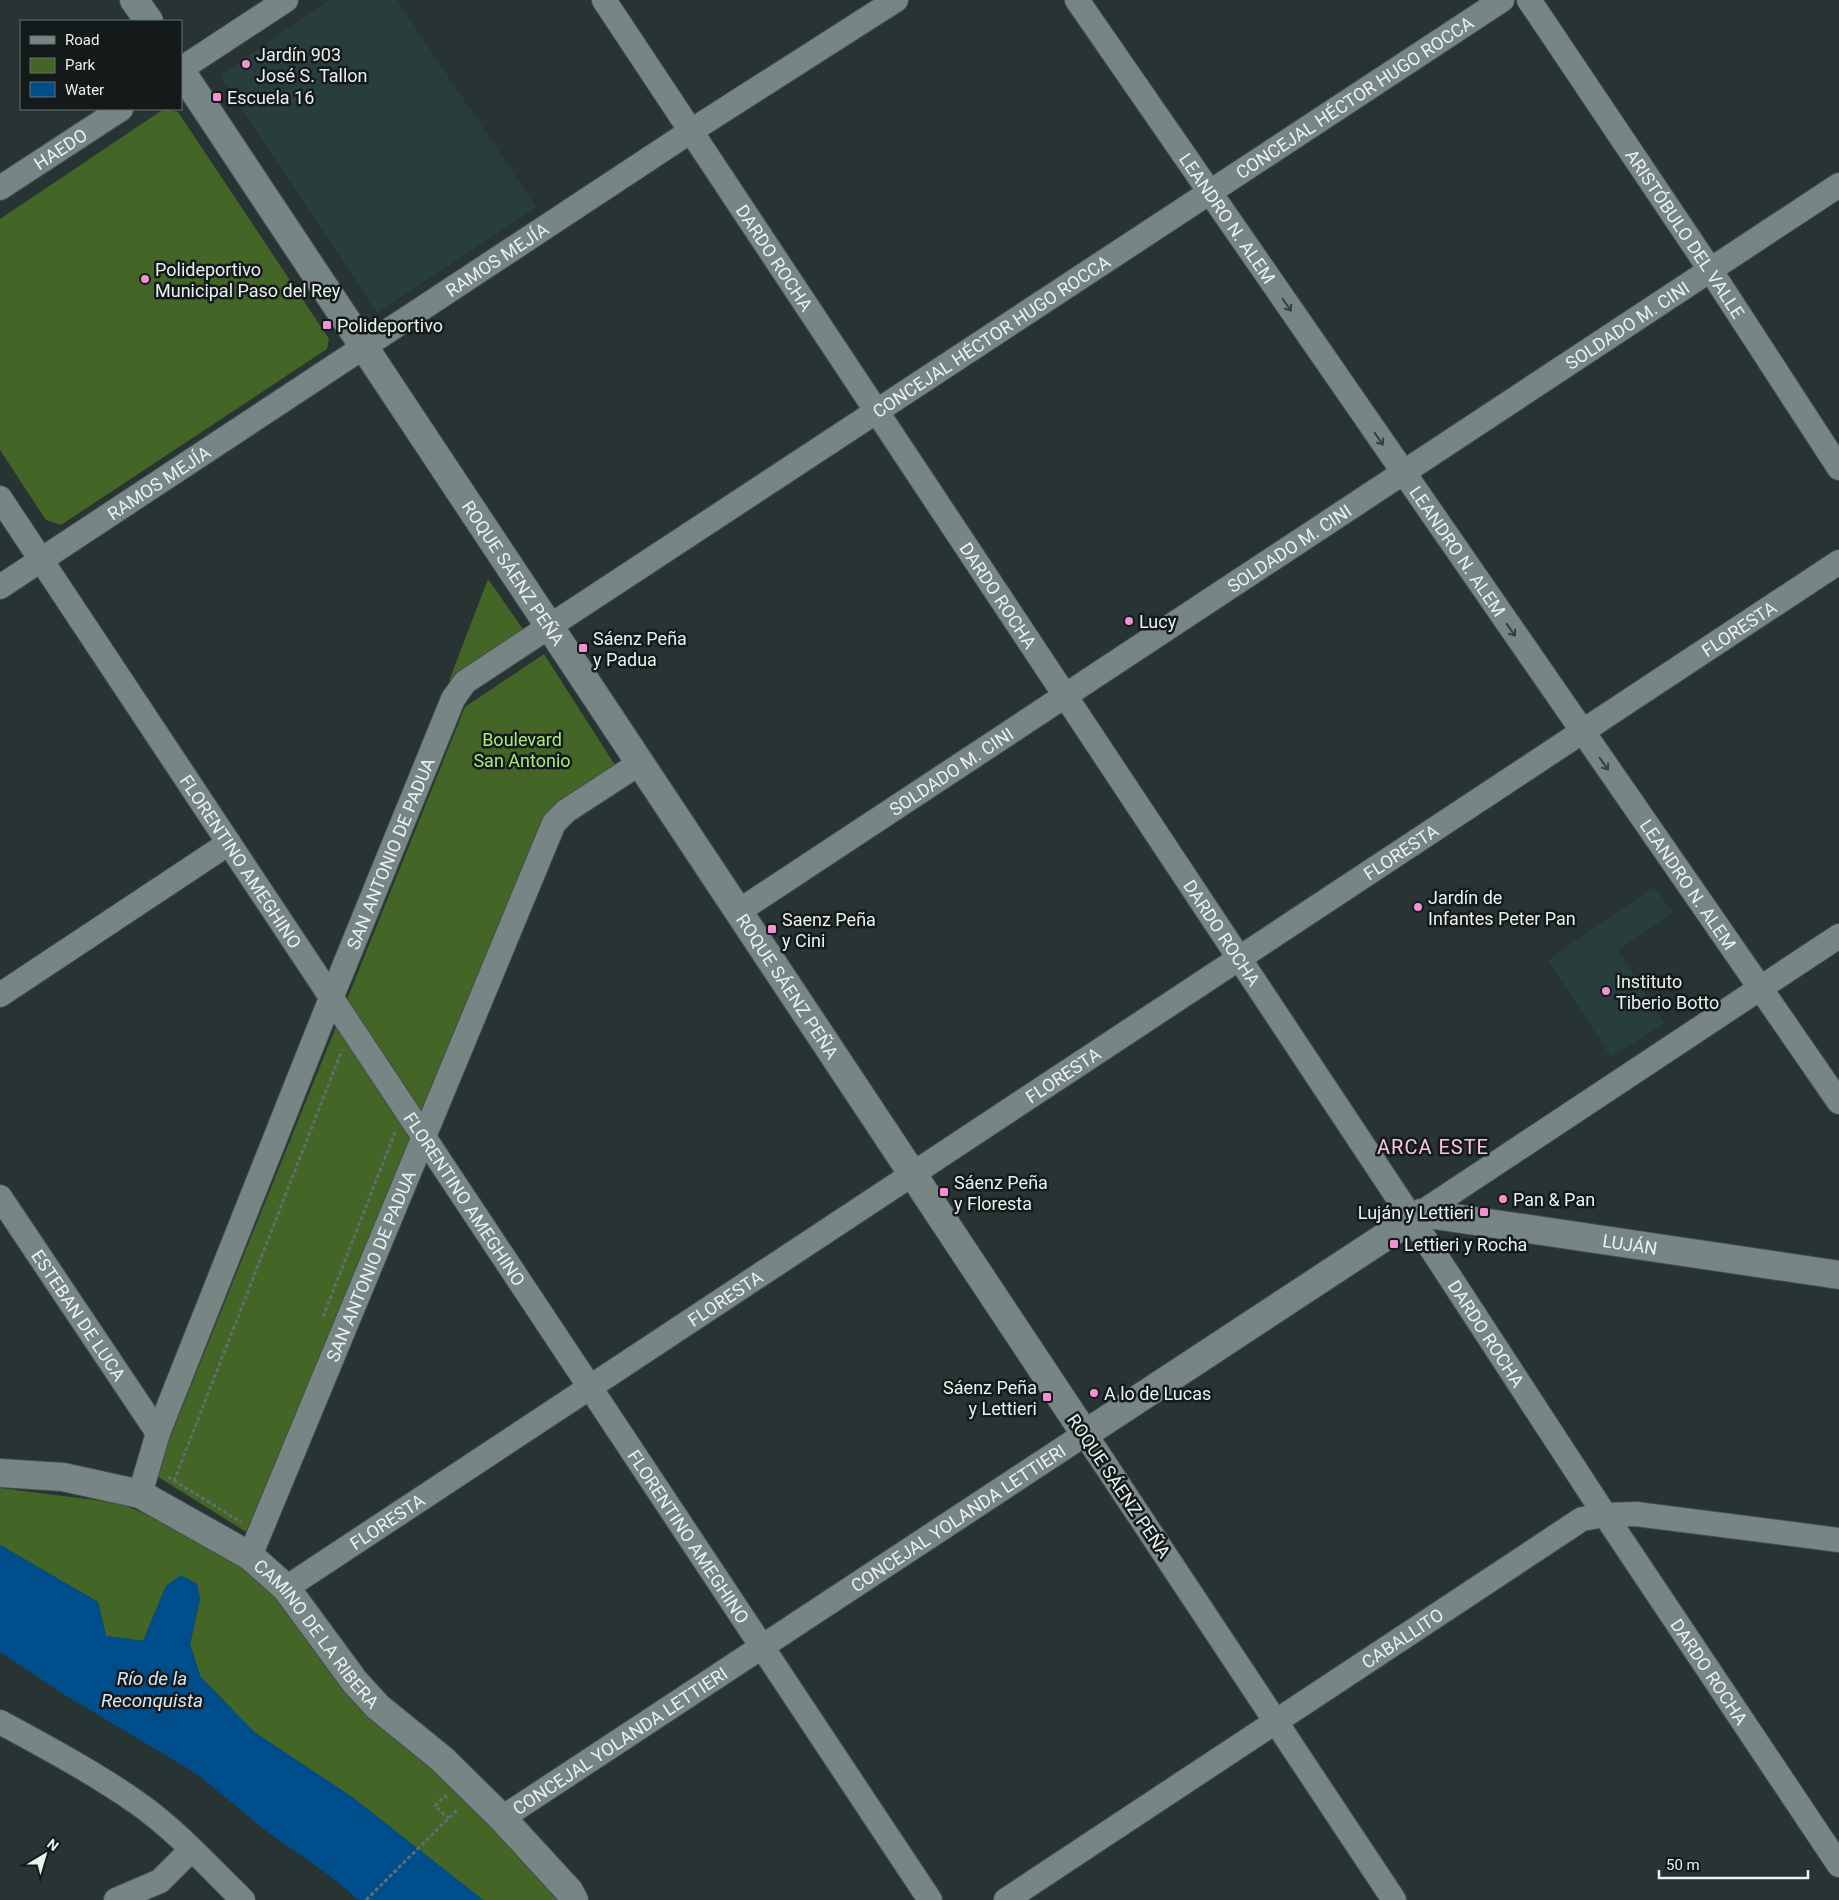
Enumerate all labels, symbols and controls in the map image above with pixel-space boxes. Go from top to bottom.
street label: CONCEJAL HÉCTOR HUGO ROCCA [1232,11,1477,183]
legend [20,20,182,110]
text: Road [65,31,99,49]
place label: Jardín 903 José S. Tallon [256,44,368,86]
text: Park [65,56,96,74]
marker: Jardín 903 José S. Tallon [240,58,252,70]
text: Water [65,81,104,99]
place label: Escuela 16 [227,87,314,108]
marker: Escuela 16 [211,91,223,103]
street label: HAEDO [30,124,91,174]
street label: ARISTÓBULO DEL VALLE [1622,145,1749,322]
street label: LEANDRO N. ALEM [1175,149,1280,287]
street label: DARDO ROCHA [732,200,818,315]
street label: RAMOS MEJÍA [441,218,552,301]
street label: CONCEJAL HÉCTOR HUGO ROCCA [868,250,1114,422]
place label: Polideportivo Municipal Paso del Rey [155,259,341,301]
marker: Polideportivo Municipal Paso del Rey [139,273,151,285]
street label: SOLDADO M. CINI [1561,276,1693,373]
one-way arrow [1282,298,1292,312]
place label: Polideportivo [337,315,443,336]
marker: Polideportivo [321,319,333,331]
one-way arrow [1374,431,1384,445]
street label: RAMOS MEJÍA [103,441,214,524]
street label: LEANDRO N. ALEM [1406,482,1510,620]
street label: ROQUE SÁENZ PEÑA [458,496,569,649]
street label: SOLDADO M. CINI [1223,500,1355,596]
street label: DARDO ROCHA [956,538,1041,652]
street label: FLORESTA [1697,596,1780,661]
place label: Lucy [1139,611,1177,632]
marker: Lucy [1123,615,1135,627]
one-way arrow [1506,623,1516,637]
place label: Sáenz Peña y Padua [593,628,687,670]
marker: Sáenz Peña y Padua [577,642,589,654]
street label: SOLDADO M. CINI [885,723,1017,820]
park label: Boulevard San Antonio [473,729,571,771]
street label: SAN ANTONIO DE PADUA [342,754,439,952]
one-way arrow [1599,756,1609,770]
street label: FLORENTINO AMEGHINO [176,771,306,952]
street label: LEANDRO N. ALEM [1636,815,1741,953]
street label: FLORESTA [1359,819,1442,884]
street label: DARDO ROCHA [1179,876,1265,990]
place label: Jardín de Infantes Peter Pan [1428,887,1576,929]
marker: Jardín de Infantes Peter Pan [1412,901,1424,913]
place label: Saenz Peña y Cini [782,909,876,951]
street label: ROQUE SÁENZ PEÑA [732,910,844,1063]
marker: Saenz Peña y Cini [766,923,778,935]
place label: Instituto Tiberio Botto [1616,971,1719,1013]
marker: Instituto Tiberio Botto [1600,985,1612,997]
street label: FLORESTA [1021,1042,1104,1107]
street label: FLORENTINO AMEGHINO [400,1108,530,1290]
district label: ARCA ESTE [1377,1135,1489,1159]
street label: SAN ANTONIO DE PADUA [321,1167,419,1365]
place label: Sáenz Peña y Floresta [954,1172,1048,1214]
marker: Sáenz Peña y Floresta [938,1186,950,1198]
place label: Pan & Pan [1513,1189,1595,1210]
marker: Pan & Pan [1497,1193,1509,1205]
place label: Luján y Lettieri [1358,1202,1474,1223]
marker: Luján y Lettieri [1478,1206,1490,1218]
street label: LUJÁN [1601,1230,1659,1258]
place label: Lettieri y Rocha [1404,1234,1527,1255]
marker: Lettieri y Rocha [1388,1238,1400,1250]
street label: ESTEBAN DE LUCA [28,1246,130,1385]
street label: FLORESTA [684,1266,766,1330]
street label: DARDO ROCHA [1444,1276,1529,1391]
place label: Sáenz Peña y Lettieri [943,1377,1037,1419]
place label: A lo de Lucas [1104,1383,1211,1404]
marker: A lo de Lucas [1088,1387,1100,1399]
marker: Sáenz Peña y Lettieri [1041,1391,1053,1403]
street label: ROQUE SÁENZ PEÑA [1063,1410,1175,1562]
street label: CONCEJAL YOLANDA LETTIERI [847,1439,1069,1596]
street label: FLORENTINO AMEGHINO [624,1446,754,1627]
street label: FLORESTA [346,1489,429,1554]
street label: CAMINO DE LA RIBERA [250,1554,384,1712]
street label: CABALLITO [1357,1603,1447,1672]
street label: DARDO ROCHA [1667,1614,1753,1729]
street label: CONCEJAL YOLANDA LETTIERI [508,1662,731,1819]
water label: Río de la Reconquista [101,1667,203,1712]
north arrow [20,1830,70,1880]
text: N [44,1835,62,1854]
scale bar [1659,1848,1808,1880]
text: 50 m [1666,1856,1700,1874]

